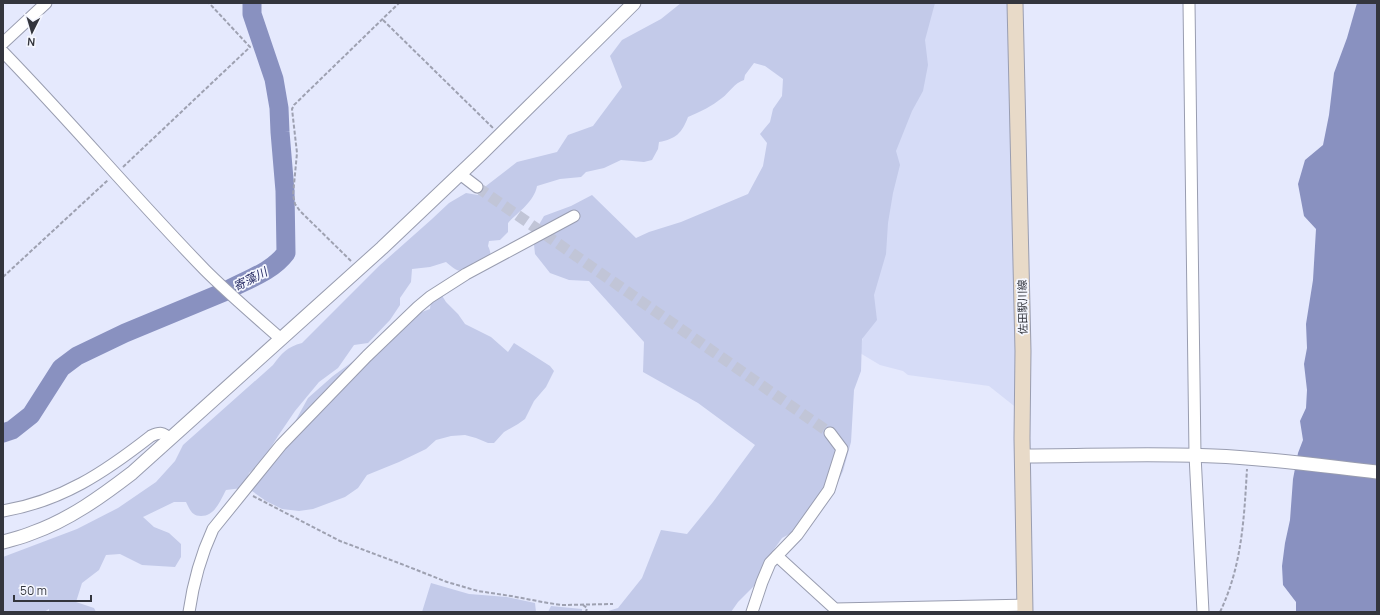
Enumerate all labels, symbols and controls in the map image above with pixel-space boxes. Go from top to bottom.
north arrow [12,12,52,52]
text: N [26,35,36,50]
water label: 寄藻川 [230,262,272,295]
street label: 佐田駅川線 [1014,279,1030,335]
scale bar [14,577,91,603]
text: 50 m [20,582,47,599]

